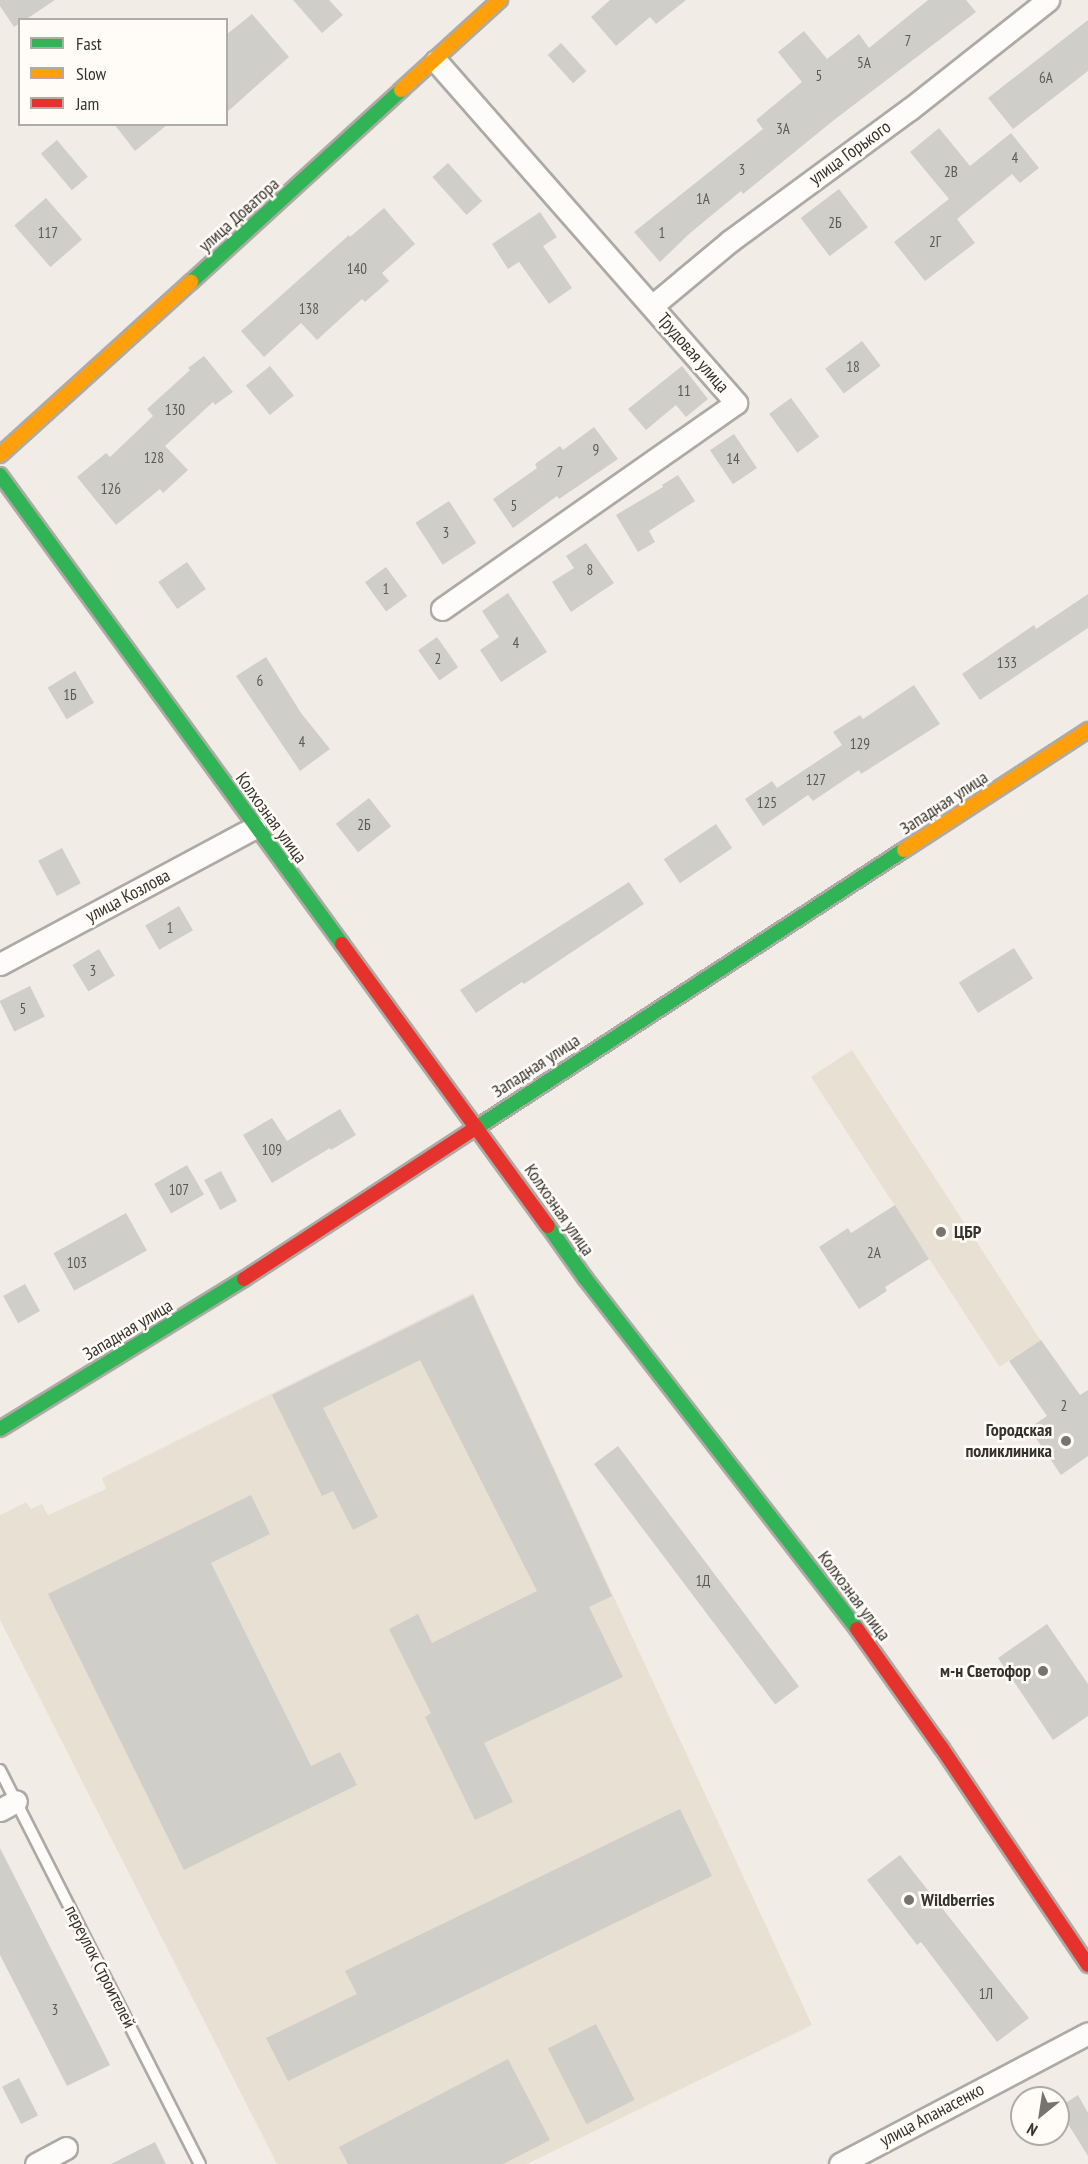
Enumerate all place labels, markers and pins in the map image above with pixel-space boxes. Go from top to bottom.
place label: ЦБР [954,1221,981,1243]
marker: ЦБР [932,1223,950,1241]
place label: Городская поликлиника [965,1420,1052,1462]
marker: Городская поликлиника [1057,1432,1075,1450]
place label: м-н Светофор [940,1660,1031,1682]
marker: м-н Светофор [1036,1664,1050,1678]
place label: Wildberries [921,1889,995,1911]
marker: Wildberries [902,1893,916,1907]

